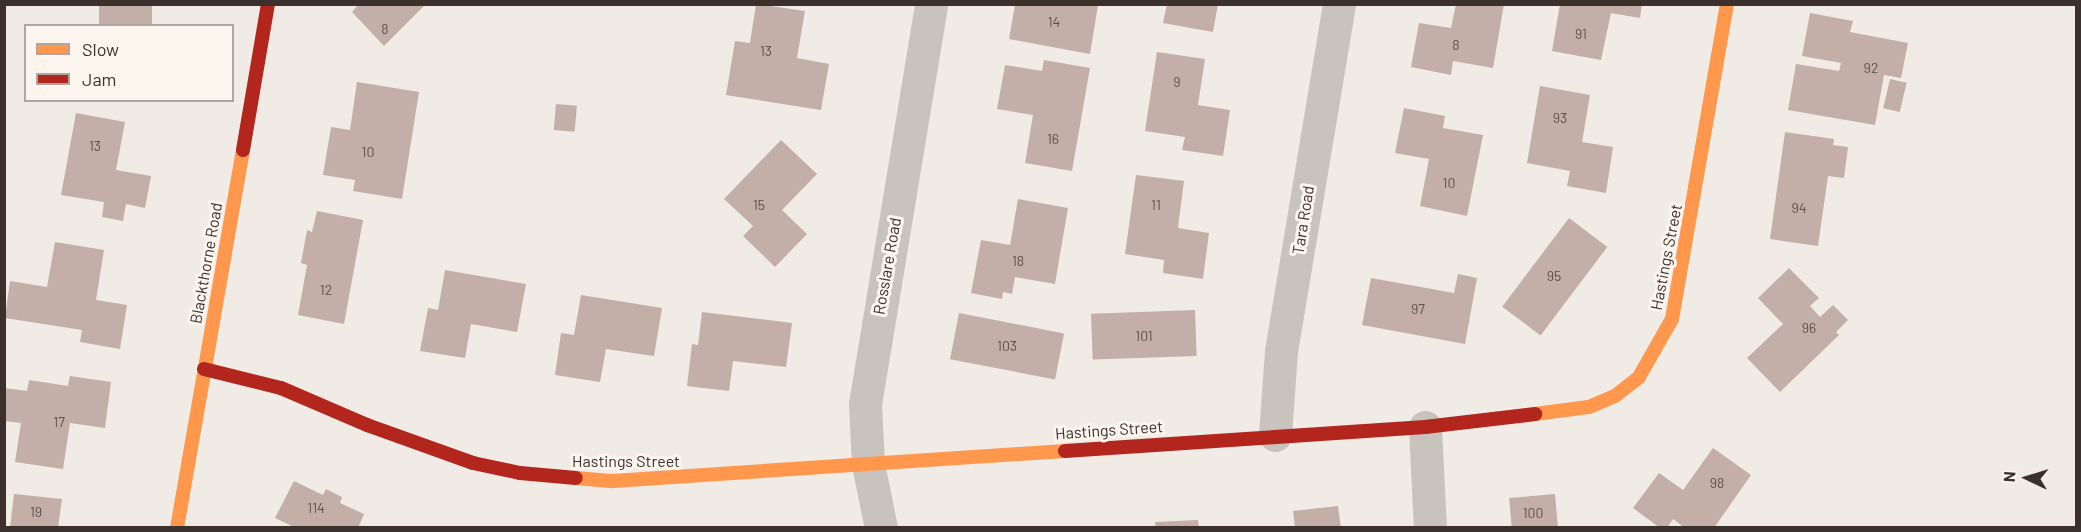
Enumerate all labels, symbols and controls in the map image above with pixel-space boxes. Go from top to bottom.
house number: 14 [1048,14,1060,30]
house number: 8 [381,21,389,37]
legend [24,24,234,102]
house number: 91 [1575,26,1587,42]
house number: 8 [1452,37,1460,53]
text: Slow [82,38,119,60]
house number: 13 [760,43,772,59]
house number: 92 [1864,60,1878,76]
text: Jam [82,68,116,90]
house number: 9 [1173,74,1181,90]
house number: 93 [1553,110,1567,126]
house number: 16 [1047,131,1059,147]
house number: 13 [89,138,101,154]
house number: 10 [362,144,374,160]
house number: 10 [1443,175,1455,191]
street label: Tara Road [1288,184,1318,256]
house number: 15 [753,197,765,213]
house number: 11 [1151,197,1161,213]
house number: 94 [1791,200,1807,216]
street label: Blackthorne Road [186,201,226,325]
street label: Hastings Street [1646,202,1686,312]
street label: Rosslare Road [869,216,905,316]
house number: 18 [1012,253,1024,269]
house number: 95 [1547,268,1561,284]
house number: 12 [320,282,332,298]
house number: 97 [1411,301,1425,317]
house number: 96 [1802,320,1816,336]
house number: 101 [1135,328,1153,344]
house number: 103 [997,338,1017,354]
house number: 17 [53,414,65,430]
street label: Hastings Street [1055,417,1163,443]
north arrow [1997,448,2057,508]
street label: Hastings Street [572,451,680,471]
text: N [1999,471,2018,483]
house number: 98 [1710,475,1724,491]
house number: 114 [307,500,325,516]
house number: 19 [30,504,42,520]
house number: 100 [1523,505,1543,521]

